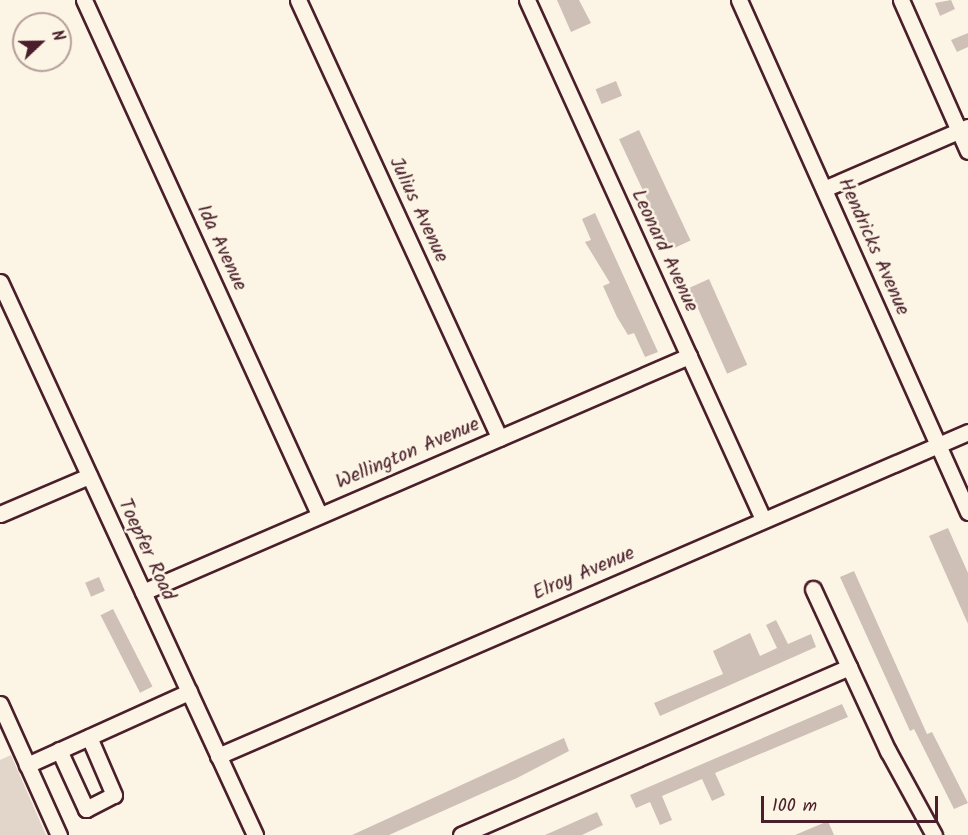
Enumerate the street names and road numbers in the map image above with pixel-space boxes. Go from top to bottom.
street label: Julius Avenue [383,153,453,267]
street label: Hendricks Avenue [832,174,914,320]
street label: Leonard Avenue [625,186,703,316]
street label: Ida Avenue [191,201,251,295]
street label: Wellington Avenue [333,413,483,495]
street label: Toepfer Road [112,495,180,605]
street label: Elroy Avenue [529,542,639,606]

